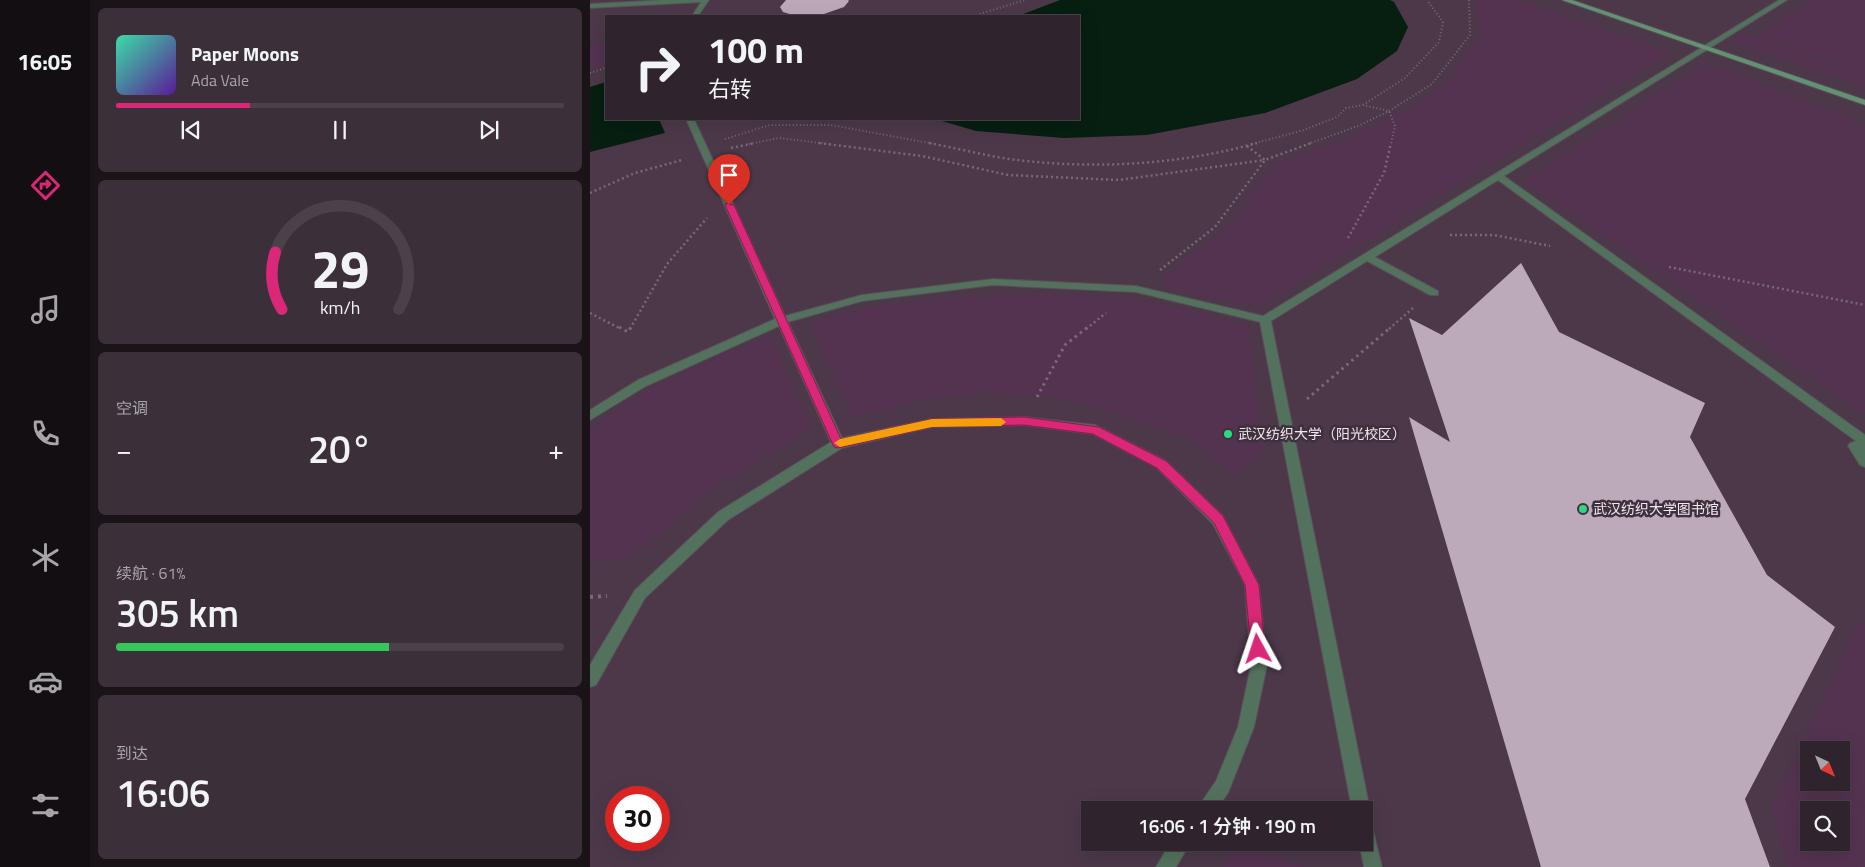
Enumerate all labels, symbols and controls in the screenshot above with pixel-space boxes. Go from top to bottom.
text: 100 m [708,23,804,77]
icon: right [625,35,690,100]
text: Paper Moons [191,39,299,68]
text: 16:05 [18,45,72,79]
text: Ada Vale [191,68,249,92]
text: 右转 [708,72,752,106]
icon: previous [177,116,205,144]
icon: pause [326,116,354,144]
icon: next [475,116,503,144]
pin [708,154,750,205]
icon: arrive [715,161,743,189]
icon: directions [28,168,63,203]
text: 29 [311,229,369,308]
icon: music [28,292,63,327]
text: km/h [320,294,360,321]
text: 空调 [116,396,148,420]
icon: phone [28,416,63,451]
text: 20° [308,420,372,478]
place label: 武汉纺织大学（阳光校区） [1238,423,1406,444]
text: − [116,428,132,471]
text: + [548,428,564,471]
marker: 武汉纺织大学（阳光校区） [1222,428,1234,440]
place label: 武汉纺织大学图书馆 [1593,498,1719,519]
marker: 武汉纺织大学图书馆 [1577,503,1589,515]
icon: climate [28,540,63,575]
text: 续航 · 61% [116,561,185,585]
text: 305 km [116,584,239,642]
position arrow [1231,622,1283,674]
icon: car [28,664,63,699]
text: 到达 [116,741,148,765]
north arrow [1800,741,1850,791]
map controls [1800,741,1850,851]
text: 16:06 [116,764,210,822]
speed limit sign: 30 [605,786,670,851]
icon: filters [28,788,63,823]
button: search [1800,801,1850,851]
text: 16:06 · 1 分钟 · 190 m [1138,811,1316,840]

